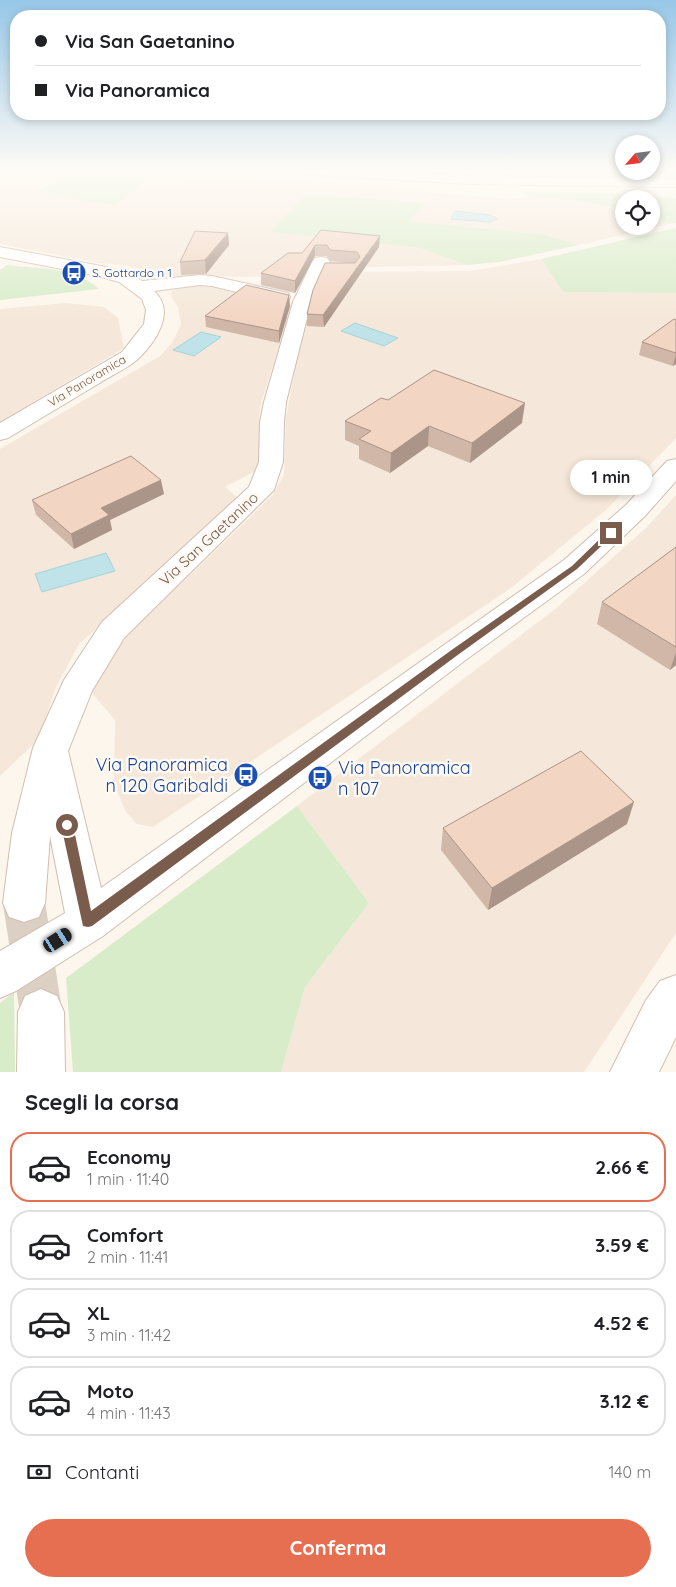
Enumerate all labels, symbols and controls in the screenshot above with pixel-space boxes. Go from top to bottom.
text: Via San Gaetanino [65,29,235,53]
text: Via Panoramica [65,78,210,102]
north arrow [615,135,660,180]
map controls [615,135,660,235]
button: locate [615,190,660,235]
bus stop icon: S. Gottardo n 1 [61,260,87,286]
place label: S. Gottardo n 1 [92,265,172,280]
street label: Via Panoramica [45,351,128,410]
callout: 1 min [570,460,652,496]
text: 1 min [592,467,630,487]
street label: Via San Gaetanino [155,488,262,589]
route end [600,522,622,544]
place label: Via Panoramica n 120 Garibaldi [95,753,228,797]
place label: Via Panoramica n 107 [338,756,471,800]
bus stop icon: Via Panoramica n 120 Garibaldi [233,762,259,788]
bus stop icon: Via Panoramica n 107 [307,765,333,791]
route start [56,814,78,836]
car [41,926,74,954]
text: Scegli la corsa [25,1088,179,1116]
icon: car [27,1145,72,1190]
text: Economy [87,1145,171,1169]
text: 2.66 € [595,1155,649,1179]
text: 1 min · 11:40 [87,1169,169,1189]
icon: car [27,1223,72,1268]
text: Comfort [87,1223,164,1247]
text: 3.59 € [595,1233,649,1257]
text: 2 min · 11:41 [87,1247,168,1267]
icon: car [27,1301,72,1346]
text: XL [87,1301,110,1325]
text: 4.52 € [594,1311,649,1335]
text: 3 min · 11:42 [87,1325,171,1345]
icon: car [27,1379,72,1424]
text: Moto [87,1379,134,1403]
text: 3.12 € [600,1389,649,1413]
text: 4 min · 11:43 [87,1403,171,1423]
icon: cash [25,1458,53,1486]
text: Contanti [65,1460,139,1484]
text: 140 m [608,1462,651,1482]
button: Conferma [25,1519,651,1577]

